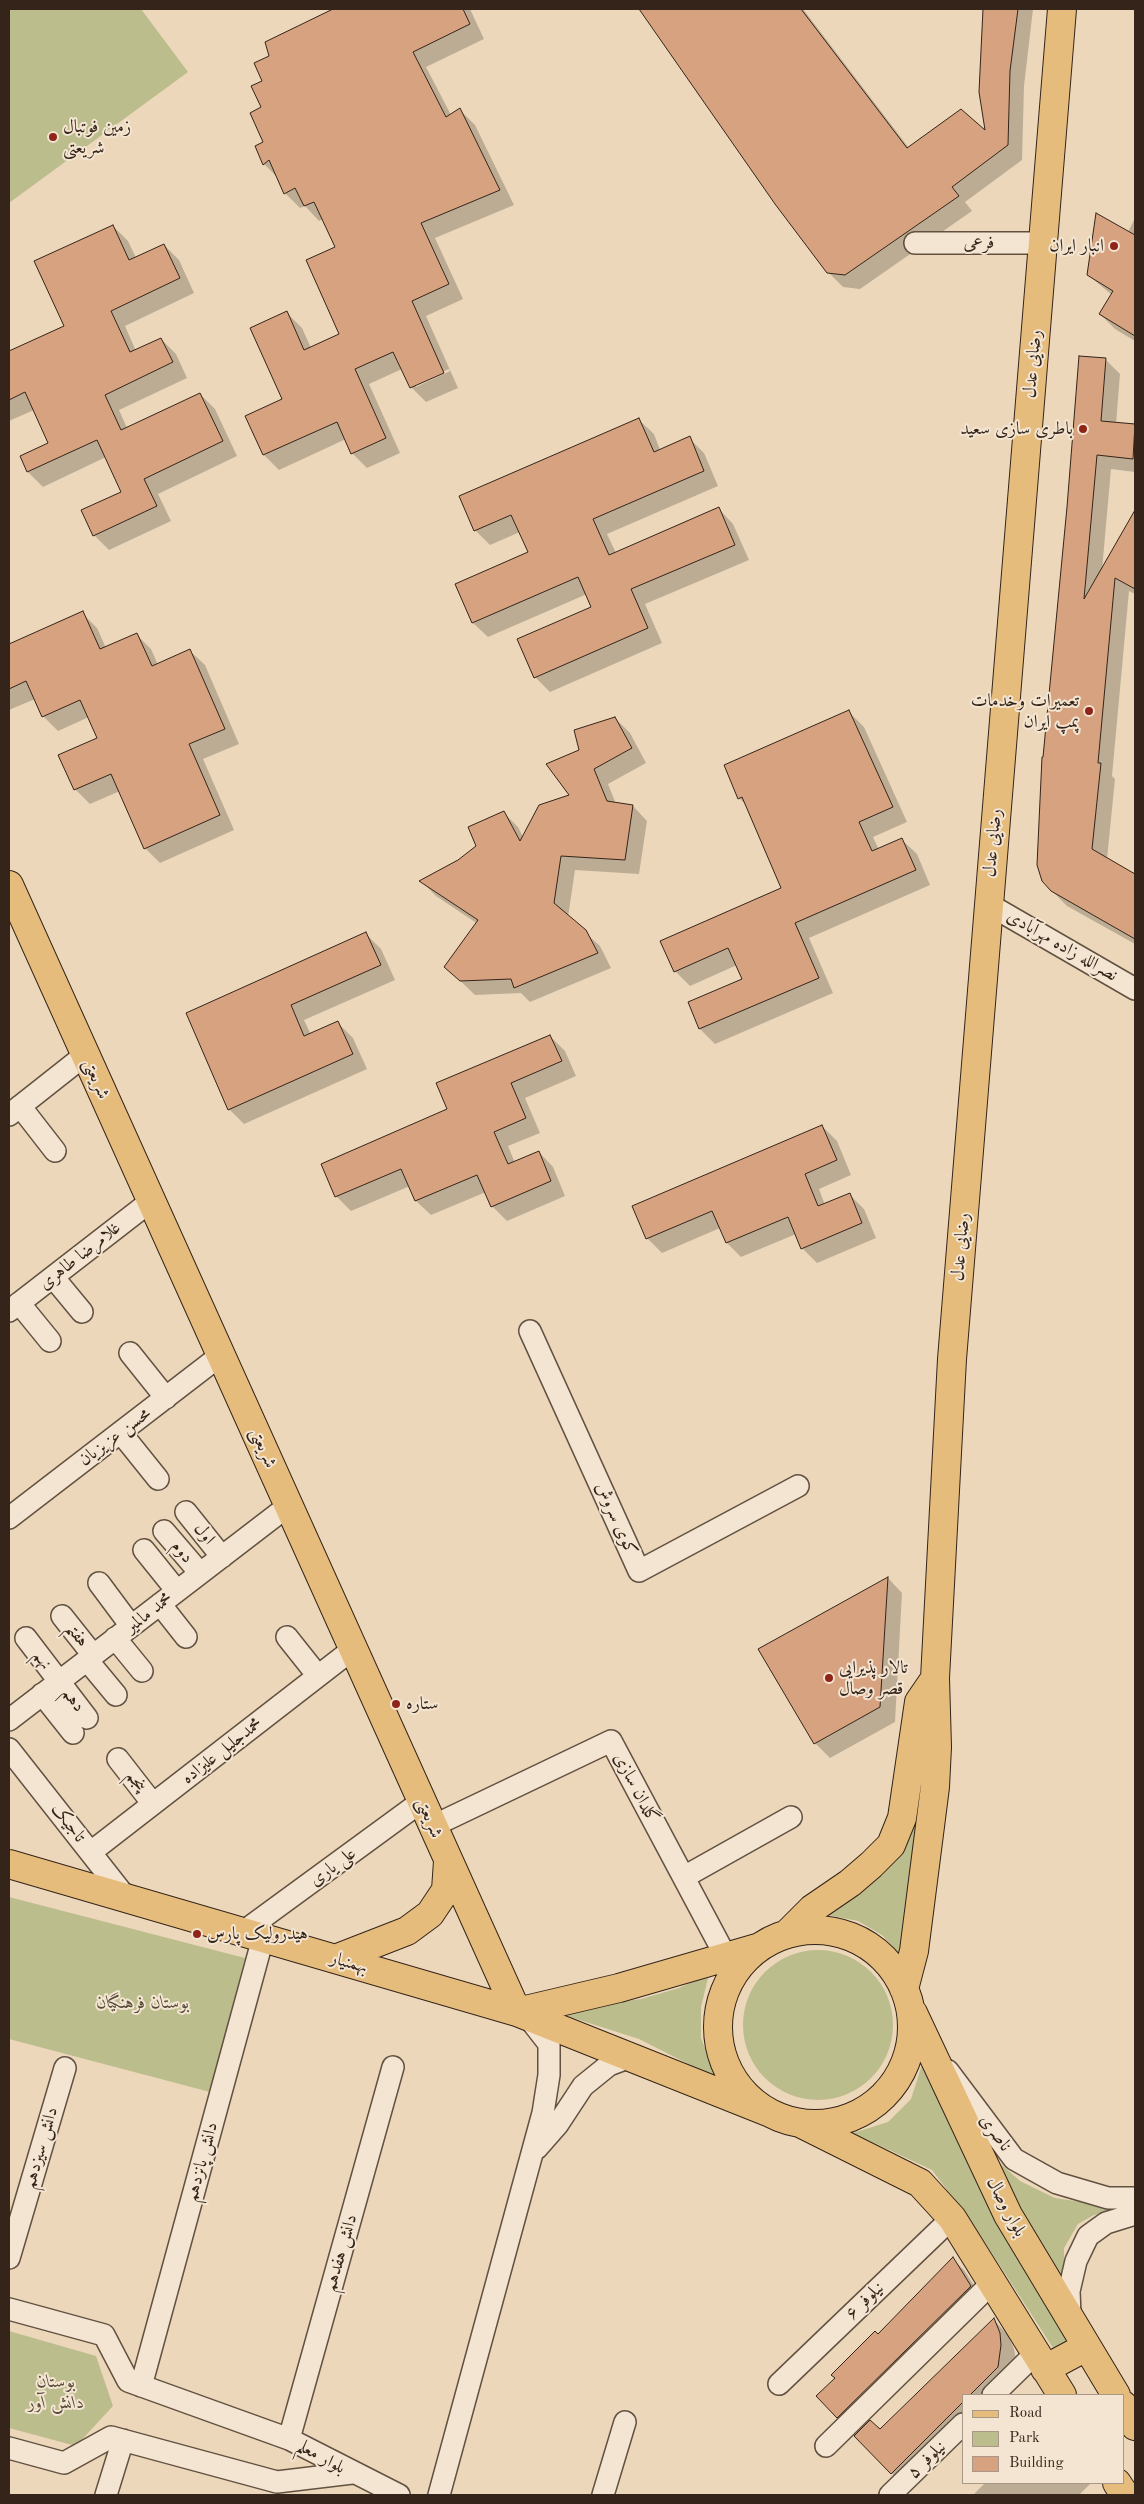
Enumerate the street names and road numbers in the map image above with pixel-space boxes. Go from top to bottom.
street label: فرعی [964,232,994,254]
street label: رضایی عدل [1019,329,1047,399]
street label: رضایی عدل [979,808,1007,878]
street label: نصرالله زاده مهرآبادی [1003,906,1121,986]
street label: شریعتی [78,1056,114,1102]
street label: رضایی عدل [947,1212,975,1282]
street label: غلامرضا طاهری [35,1217,125,1295]
street label: محسن عزیزیان [75,1403,155,1471]
street label: شریعتی [245,1425,281,1471]
street label: کوی سروش [590,1479,642,1559]
street label: اول [189,1519,219,1549]
street label: دوم [166,1536,198,1568]
street label: محمد مالمیر [121,1588,177,1638]
street label: هفتم [61,1618,93,1652]
street label: نهم [28,1646,56,1674]
street label: دهم [57,1683,89,1717]
street label: محمدجلیل علیزاده [177,1713,267,1789]
street label: گلدان سازی [608,1749,664,1827]
street label: پنجم [121,1766,151,1796]
street label: شریعتی [411,1795,447,1841]
street label: تاجیک [46,1799,90,1847]
street label: علی یاری [305,1843,361,1891]
street label: بهمنیار [328,1947,370,1979]
street label: دانش سیزدهم [19,2105,63,2191]
street label: ناصری [974,2110,1016,2156]
street label: دانش پانزدهم [181,2120,223,2204]
street label: بلوار وصال [981,2173,1031,2241]
street label: دانش هفدهم [320,2212,362,2294]
street label: نیلوفر ۶ [841,2277,889,2325]
street label: بلوار معلم [293,2435,349,2479]
street label: نیلوفر ۵ [903,2436,951,2484]

